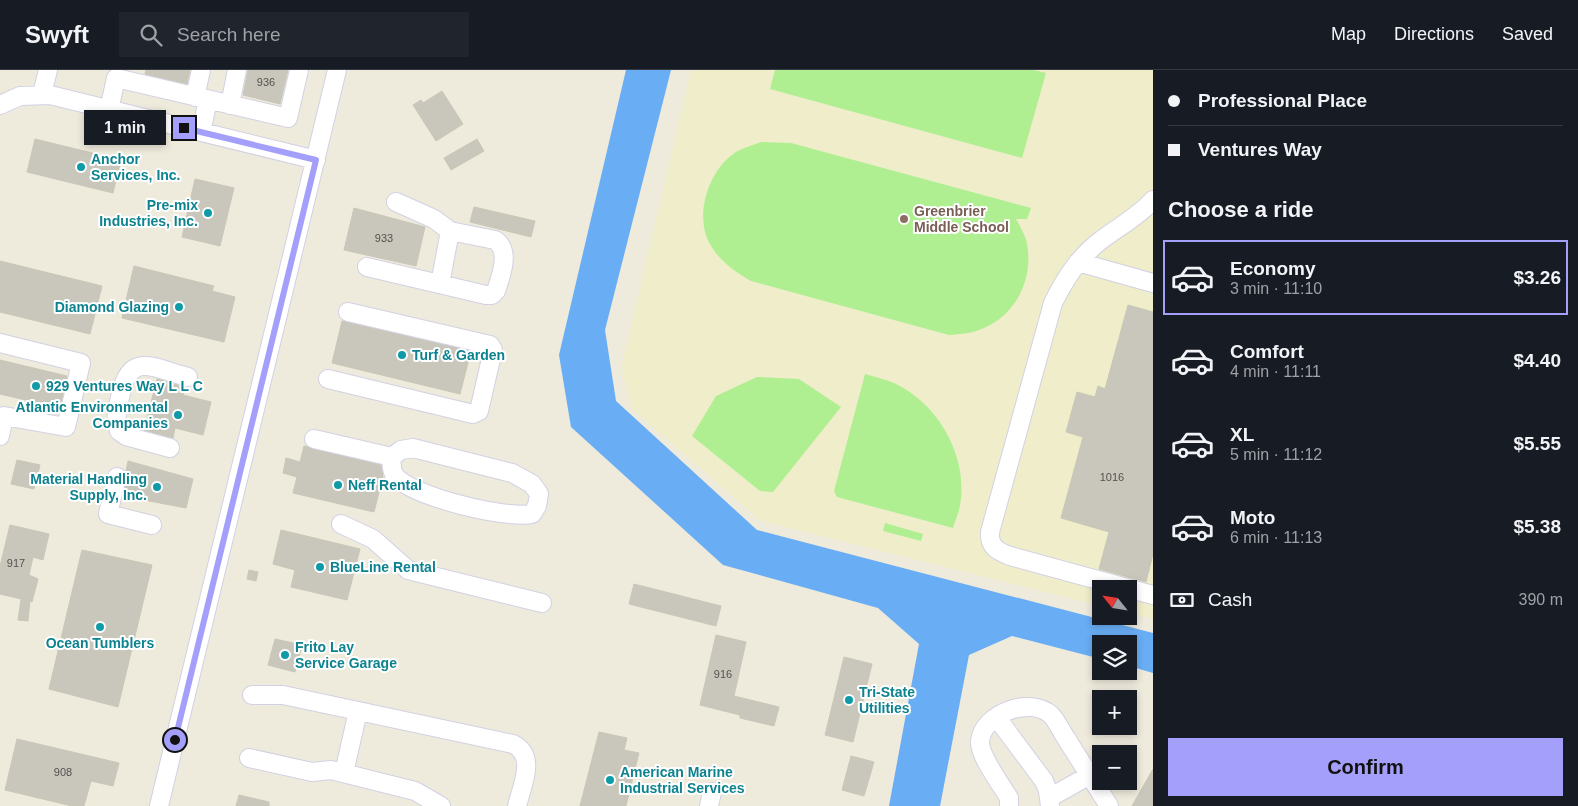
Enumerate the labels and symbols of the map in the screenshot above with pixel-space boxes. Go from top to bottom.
house number: 936 [257,76,275,88]
callout: 1 min [84,110,166,146]
route end [173,117,195,139]
place label: Anchor Services, Inc. [91,151,181,183]
marker: Anchor Services, Inc. [75,161,87,173]
place label: Pre-mix Industries, Inc. [99,197,198,229]
place label: Greenbrier Middle School [914,203,1009,235]
marker: Pre-mix Industries, Inc. [202,207,214,219]
marker: Greenbrier Middle School [898,213,910,225]
house number: 933 [375,232,393,244]
place label: Diamond Glazing [55,299,169,315]
marker: Diamond Glazing [173,301,185,313]
place label: Turf & Garden [412,347,505,363]
marker: Turf & Garden [396,349,408,361]
place label: 929 Ventures Way L L C [46,378,203,394]
marker: 929 Ventures Way L L C [30,380,42,392]
place label: Atlantic Environmental Companies [16,399,168,431]
marker: Atlantic Environmental Companies [172,409,184,421]
place label: Material Handling Supply, Inc. [30,471,147,503]
house number: 1016 [1100,471,1124,483]
place label: Neff Rental [348,477,422,493]
marker: Neff Rental [332,479,344,491]
marker: Material Handling Supply, Inc. [151,481,163,493]
house number: 917 [7,557,25,569]
place label: BlueLine Rental [330,559,436,575]
marker: BlueLine Rental [314,561,326,573]
north arrow [1092,580,1138,625]
marker: Ocean Tumblers [94,621,106,633]
place label: Ocean Tumblers [46,635,155,651]
place label: Frito Lay Service Garage [295,639,397,671]
marker: Frito Lay Service Garage [279,649,291,661]
house number: 916 [714,668,732,680]
place label: Tri-State Utilities [859,684,915,716]
marker: Tri-State Utilities [843,694,855,706]
route start [164,729,186,751]
place label: American Marine Industrial Services [620,764,745,796]
house number: 908 [54,766,72,778]
marker: American Marine Industrial Services [604,774,616,786]

